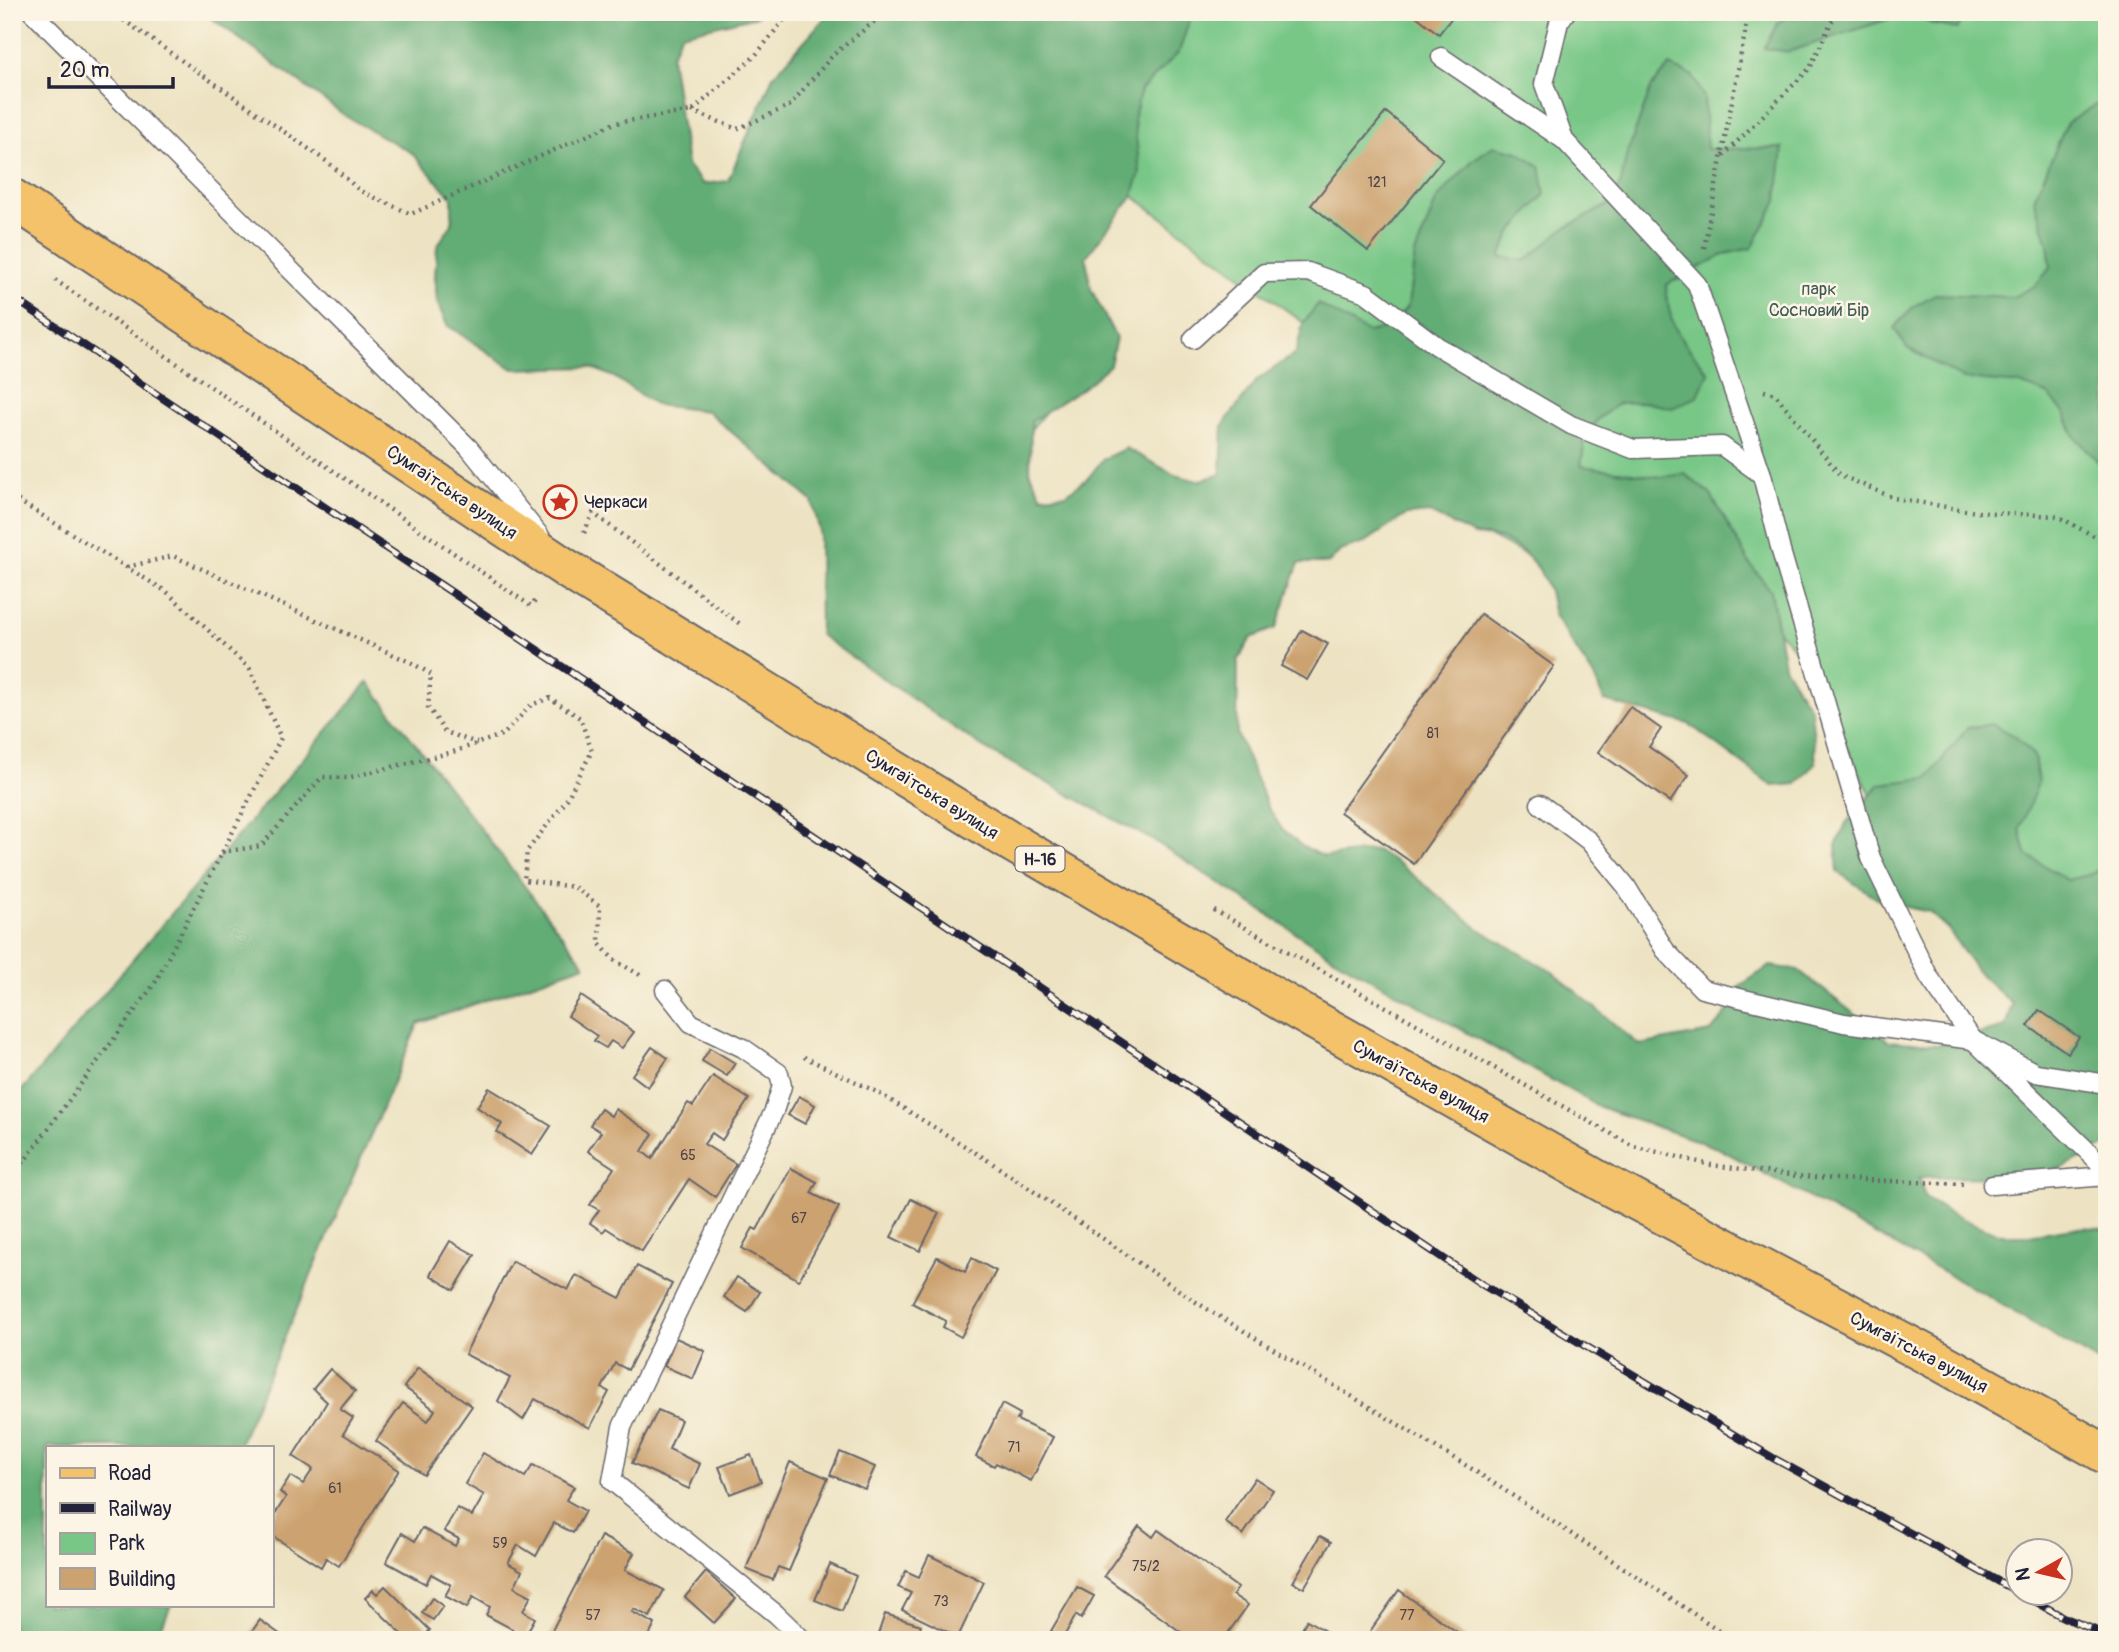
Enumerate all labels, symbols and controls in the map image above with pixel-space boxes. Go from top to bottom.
scale bar [49,46,173,90]
text: 20 m [60,57,109,84]
house number: 121 [1368,174,1386,191]
park label: парк Сосновий Бір [1769,278,1869,322]
street label: Сумгаїтська вулиця [382,440,522,545]
place icon: Черкаси [541,483,579,521]
place label: Черкаси [584,491,647,514]
house number: 81 [1427,725,1439,742]
street label: Сумгаїтська вулиця [861,744,1003,845]
road number: Н-16 [1016,846,1064,872]
street label: Сумгаїтська вулиця [1348,1034,1493,1129]
house number: 65 [680,1147,696,1164]
house number: 67 [791,1210,807,1227]
street label: Сумгаїтська вулиця [1846,1306,1992,1399]
house number: 71 [1008,1439,1020,1456]
legend [46,1446,273,1606]
text: Road [108,1460,152,1487]
house number: 61 [328,1480,342,1497]
text: Railway [108,1496,172,1523]
text: Park [108,1530,145,1557]
house number: 59 [493,1535,507,1552]
north arrow [2004,1536,2074,1606]
house number: 75/2 [1132,1558,1160,1575]
text: Building [108,1566,175,1593]
text: N [2010,1566,2036,1582]
house number: 73 [933,1593,949,1610]
house number: 57 [586,1607,601,1624]
house number: 77 [1400,1607,1415,1624]

